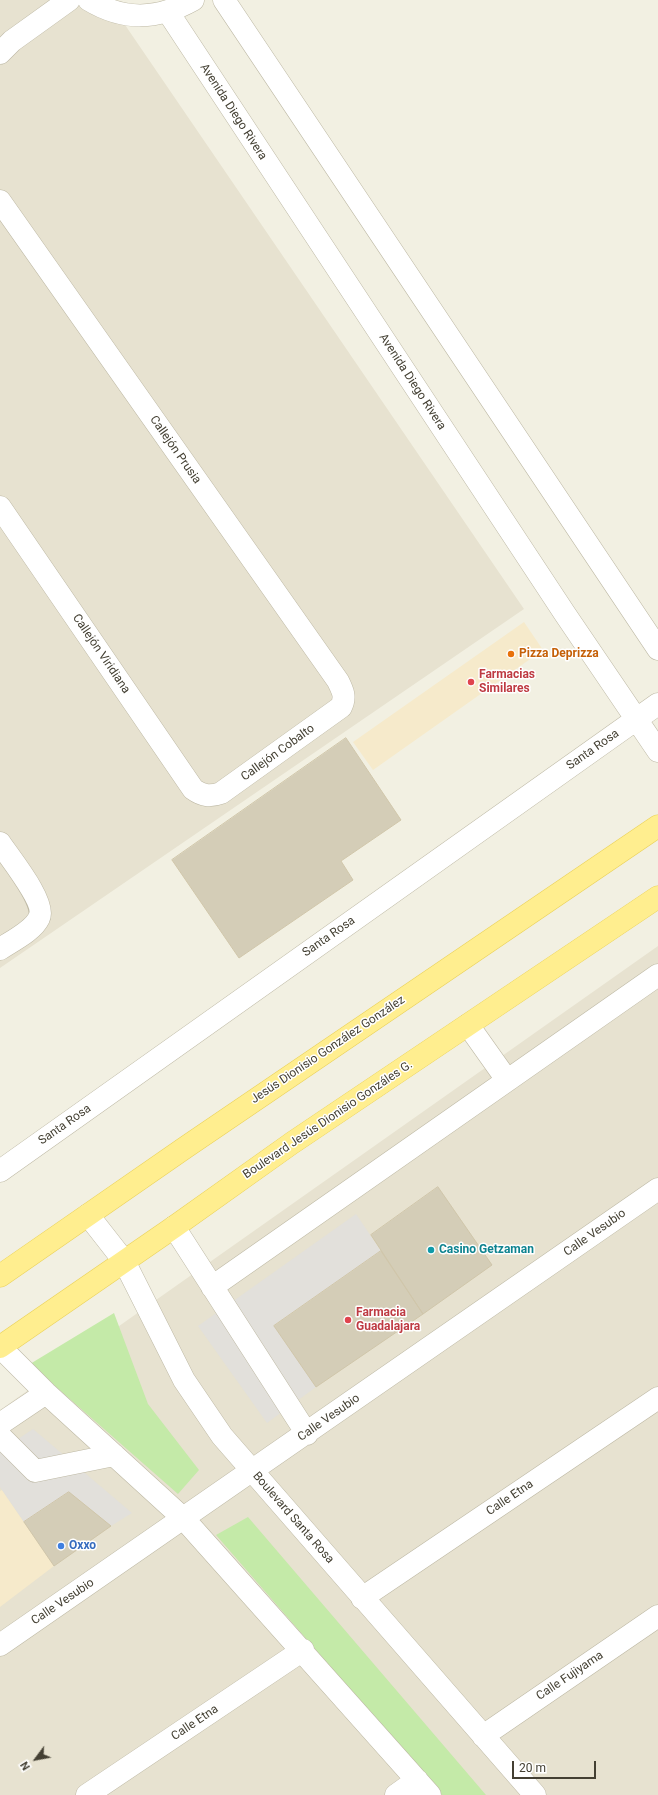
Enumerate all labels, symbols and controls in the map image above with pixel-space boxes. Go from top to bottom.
street label: Avenida Diego Rivera [196,61,270,163]
street label: Avenida Diego Rivera [375,331,449,433]
street label: Callejón Prusia [146,413,204,487]
street label: Callejón Viridiana [69,612,133,696]
place label: Pizza Deprizza [519,647,599,661]
marker: Pizza Deprizza [506,649,516,659]
place label: Farmacias Similares [479,668,535,696]
marker: Farmacias Similares [466,677,476,687]
street label: Callejón Cobalto [238,722,318,784]
street label: Santa Rosa [564,727,622,773]
street label: Santa Rosa [300,914,358,960]
street label: Jesús Dionisio González González [248,993,408,1107]
street label: Boulevard Jesús Dionisio Gonzáles G. [241,1058,415,1182]
street label: Santa Rosa [36,1102,94,1148]
street label: Calle Vesubio [561,1206,629,1260]
place label: Casino Getzaman [439,1243,534,1257]
marker: Casino Getzaman [426,1245,436,1255]
place label: Farmacia Guadalajara [356,1306,420,1334]
marker: Farmacia Guadalajara [343,1315,353,1325]
street label: Calle Vesubio [295,1391,363,1445]
street label: Boulevard Santa Rosa [249,1469,337,1567]
street label: Calle Etna [484,1477,536,1519]
place label: Oxxo [69,1539,96,1553]
marker: Oxxo [56,1541,66,1551]
street label: Calle Vesubio [29,1576,97,1628]
street label: Calle Fujiyama [534,1648,606,1704]
street label: Calle Etna [169,1702,221,1744]
north arrow [16,1739,56,1779]
scale bar [514,1753,598,1779]
text: N [18,1759,33,1772]
text: 20 m [519,1761,546,1775]

